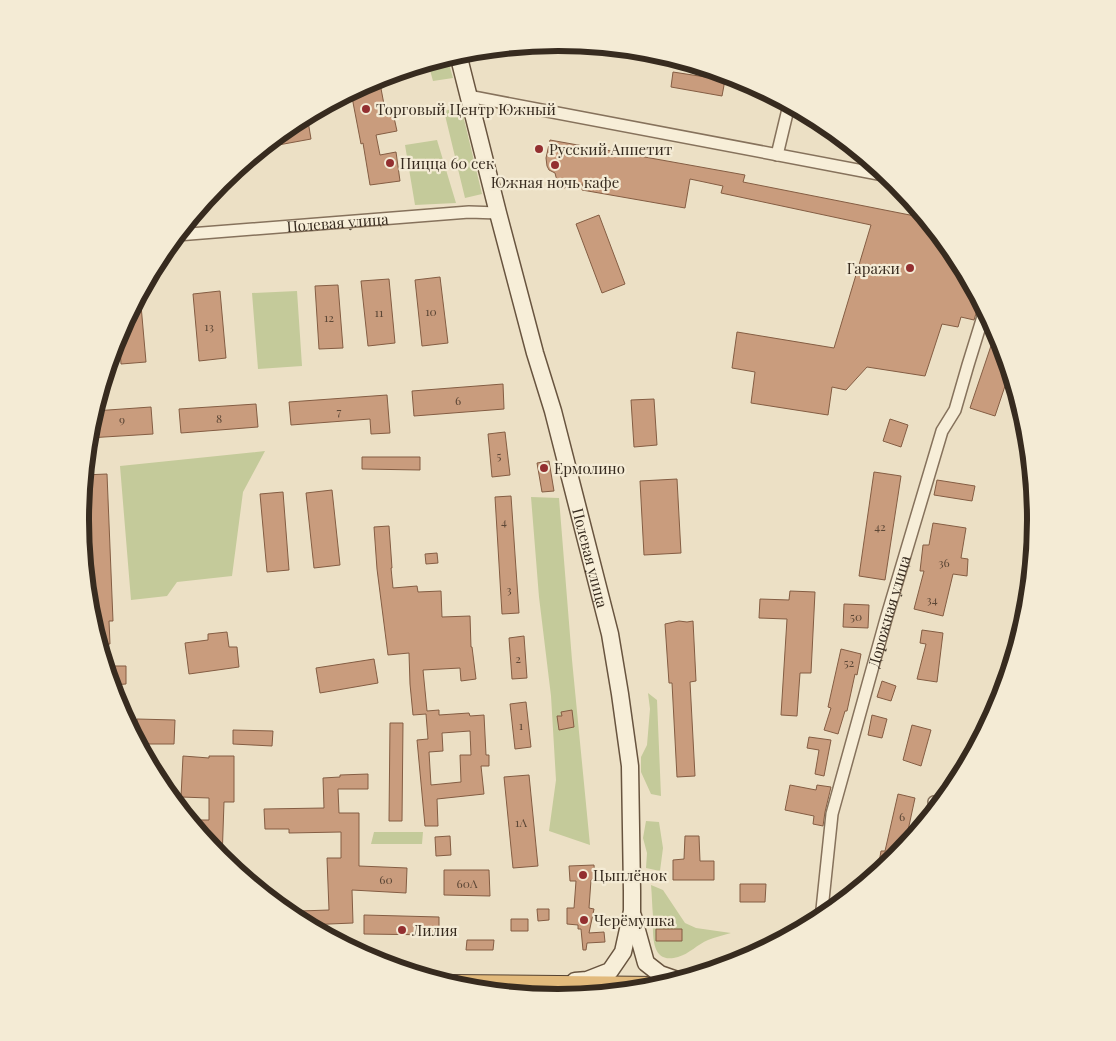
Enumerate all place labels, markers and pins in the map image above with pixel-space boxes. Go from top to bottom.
place label: Торговый Центр Южный [376,99,556,119]
marker: Торговый Центр Южный [360,103,372,115]
place label: Русский Аппетит [549,139,672,159]
marker: Русский Аппетит [533,143,545,155]
place label: Пицца 60 сек [400,153,495,173]
marker: Пицца 60 сек [384,157,396,169]
marker: Южная ночь кафе [549,159,561,171]
place label: Южная ночь кафе [491,172,619,192]
place label: Гаражи [847,258,900,278]
marker: Гаражи [904,262,916,274]
place label: Ермолино [554,458,625,478]
marker: Ермолино [538,462,550,474]
place label: Цыплёнок [593,865,667,885]
marker: Цыплёнок [577,869,589,881]
place label: Черёмушка [594,910,675,930]
marker: Черёмушка [578,914,590,926]
place label: Лилия [411,920,458,940]
marker: Лилия [396,924,408,936]

